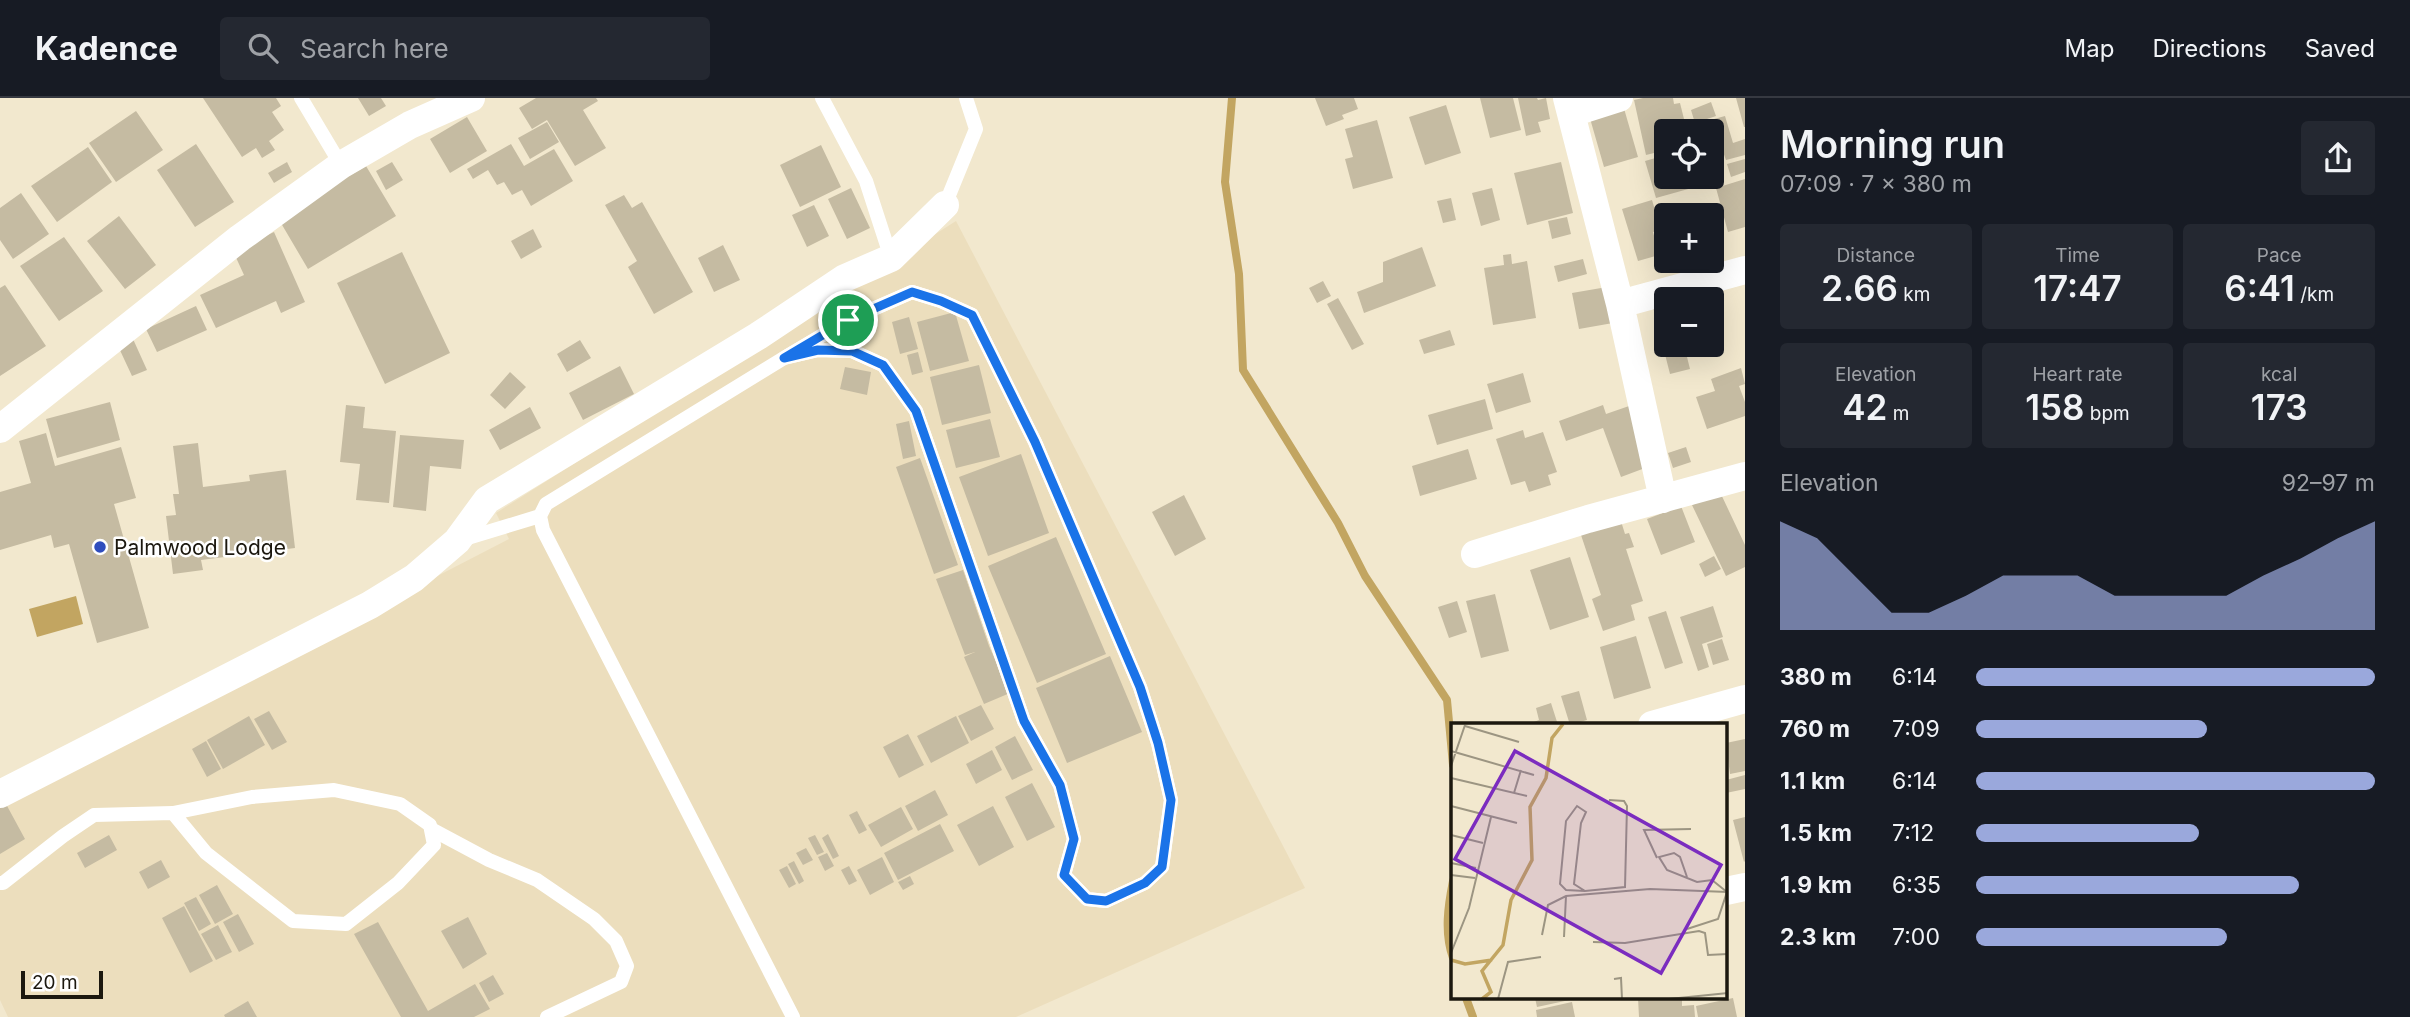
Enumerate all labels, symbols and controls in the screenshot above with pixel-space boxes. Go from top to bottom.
search box [220,17,710,80]
text: Kadence [35,28,178,68]
icon: search [244,29,282,67]
text: Search here [300,33,449,64]
text: Map [2065,34,2114,63]
text: Directions [2152,34,2267,63]
text: Saved [2305,34,2375,63]
map controls [1654,119,1724,357]
button: locate [1654,119,1724,189]
text: Morning run [1780,121,2005,167]
button: share [2301,121,2375,195]
text: 07:09 · 7 × 380 m [1780,170,1972,198]
button: + [1654,203,1724,273]
text: Distance [1837,244,1915,267]
text: Time [2055,244,2100,267]
text: Pace [2257,244,2302,267]
text: 2.66 [1821,267,1898,309]
text: 17:47 [2033,267,2122,309]
text: 6:41 [2224,267,2295,309]
text: km [1898,283,1930,306]
text: /km [2295,283,2334,306]
button: − [1654,287,1724,357]
pin [818,290,878,350]
icon: arrive [829,301,867,339]
text: Elevation [1835,363,1917,386]
text: Heart rate [2032,363,2122,386]
text: kcal [2261,363,2297,386]
text: 42 [1842,386,1887,428]
text: 158 [2025,386,2084,428]
text: 173 [2251,386,2307,428]
text: m [1887,402,1909,425]
text: bpm [2084,402,2130,425]
text: Elevation [1780,469,1879,497]
text: 92–97 m [2282,469,2375,497]
place label: Palmwood Lodge [114,535,286,560]
marker: Palmwood Lodge [92,539,108,555]
text: 380 m [1780,663,1852,691]
text: 6:14 [1892,663,1937,691]
text: 760 m [1780,715,1850,743]
text: 7:09 [1892,715,1940,743]
inset map [1451,723,1728,1000]
text: 1.1 km [1780,767,1845,795]
text: 6:14 [1892,767,1937,795]
text: 1.5 km [1780,819,1852,847]
text: 7:12 [1892,819,1934,847]
text: 1.9 km [1780,871,1852,899]
text: 6:35 [1892,871,1941,899]
text: 2.3 km [1780,923,1856,951]
text: 7:00 [1892,923,1940,951]
scale bar [21,968,103,1000]
text: 20 m [32,971,78,994]

